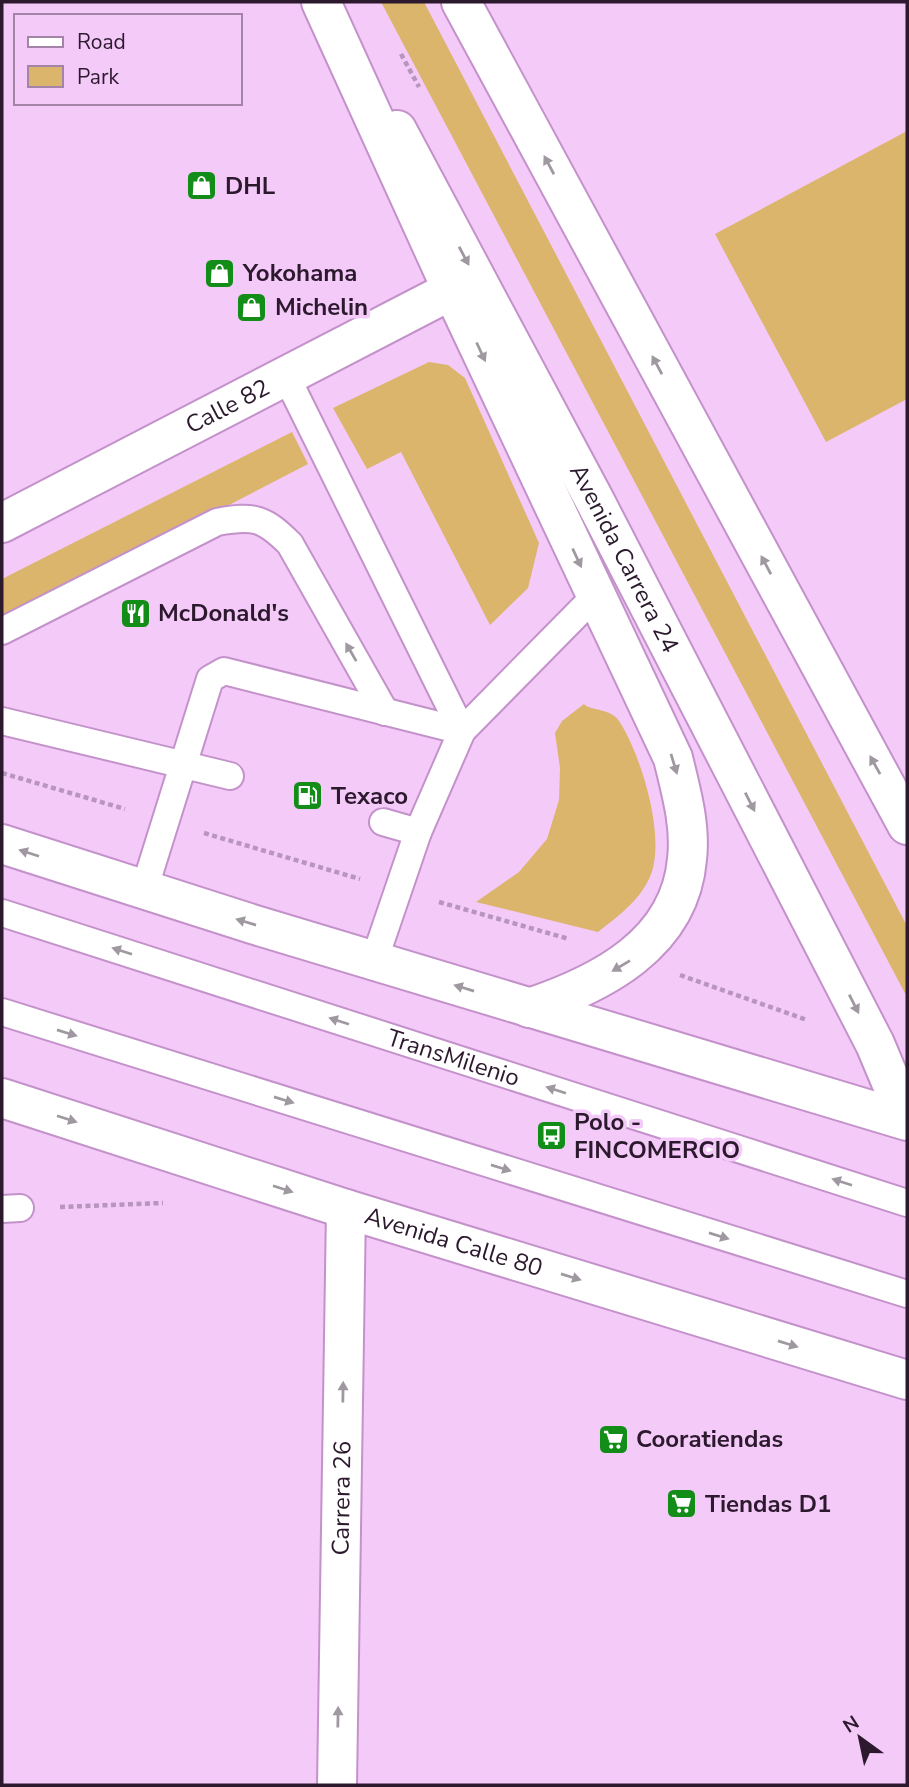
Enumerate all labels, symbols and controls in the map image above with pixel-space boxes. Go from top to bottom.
legend [14,14,242,105]
text: Road [77,28,126,56]
text: Park [77,63,119,91]
one-way arrow [543,155,555,175]
shop icon: DHL [185,169,219,203]
place label: DHL [225,170,276,202]
one-way arrow [458,247,470,266]
shop icon: Yokohama [203,256,237,290]
place label: Yokohama [242,257,357,289]
shop icon: Michelin [235,290,269,324]
place label: Michelin [275,291,368,323]
one-way arrow [475,342,487,362]
one-way arrow [652,355,663,375]
street label: Calle 82 [180,371,275,441]
street label: Avenida Carrera 24 [562,458,687,658]
one-way arrow [571,548,583,568]
one-way arrow [760,555,772,575]
restaurant icon: McDonald's [118,596,152,630]
place label: McDonald's [158,597,289,629]
one-way arrow [345,643,357,662]
one-way arrow [669,754,679,775]
one-way arrow [869,755,880,775]
fuel station icon: Texaco [291,779,325,813]
place label: Texaco [331,780,408,812]
one-way arrow [745,792,756,812]
one-way arrow [19,847,40,858]
one-way arrow [235,917,256,927]
one-way arrow [112,946,133,956]
one-way arrow [611,960,630,972]
one-way arrow [453,983,474,993]
one-way arrow [849,994,860,1014]
one-way arrow [328,1015,349,1025]
street label: TransMilenio [383,1021,524,1094]
one-way arrow [57,1028,78,1038]
one-way arrow [545,1084,566,1095]
one-way arrow [274,1096,295,1106]
place label: Polo - FINCOMERCIO [574,1106,740,1166]
one-way arrow [56,1114,77,1124]
bus stop icon: Polo - FINCOMERCIO [534,1119,568,1153]
one-way arrow [491,1163,512,1174]
one-way arrow [832,1176,853,1187]
one-way arrow [273,1184,294,1195]
street label: Avenida Calle 80 [361,1200,546,1284]
one-way arrow [708,1231,729,1241]
one-way arrow [560,1273,581,1283]
one-way arrow [778,1339,799,1349]
one-way arrow [337,1380,349,1402]
supermarket icon: Cooratiendas [596,1422,630,1456]
place label: Cooratiendas [636,1423,783,1455]
street label: Carrera 26 [325,1441,358,1556]
supermarket icon: Tiendas D1 [665,1487,699,1521]
place label: Tiendas D1 [705,1488,831,1520]
north arrow [825,1703,895,1773]
one-way arrow [332,1706,344,1728]
text: N [838,1710,864,1739]

